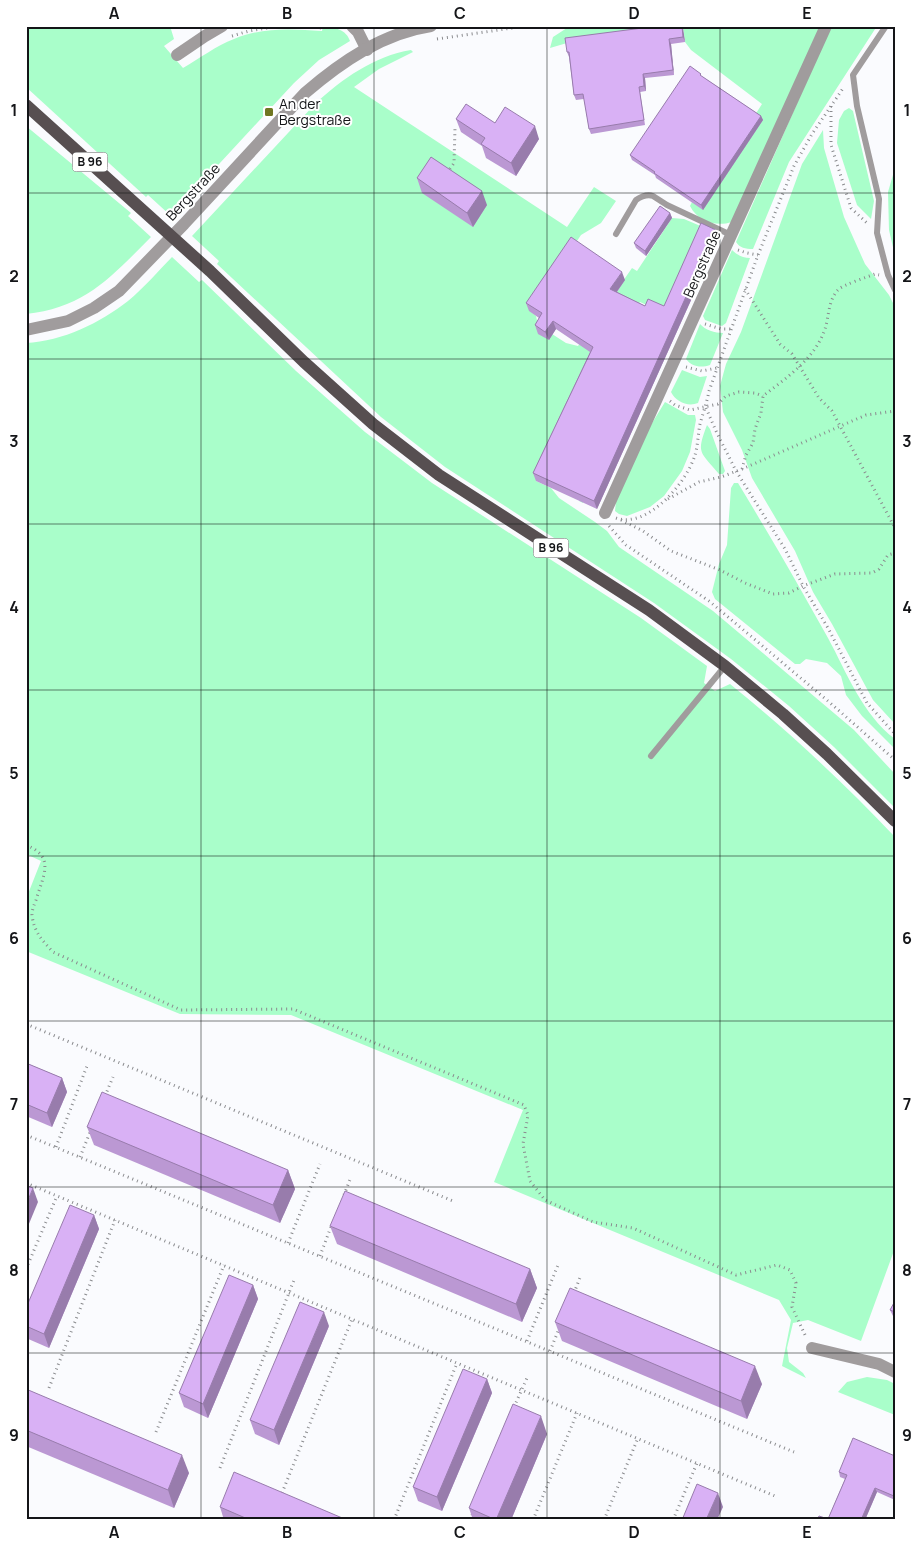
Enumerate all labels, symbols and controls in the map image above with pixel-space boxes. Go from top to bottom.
text: A [109,2,120,24]
text: B [282,2,292,24]
text: C [454,2,466,24]
text: D [628,2,640,24]
text: E [802,2,812,24]
place label: An der Bergstraße [279,94,351,129]
text: 1 [10,99,18,121]
text: 1 [903,99,911,121]
marker: An der Bergstraße [263,106,275,118]
road number: B 96 [72,152,108,172]
street label: Bergstraße [161,159,224,224]
street label: Bergstraße [678,227,725,300]
text: 2 [9,265,19,287]
text: 2 [902,265,912,287]
text: 3 [9,430,19,452]
text: 3 [902,430,912,452]
road number: B 96 [534,538,568,558]
text: 4 [9,596,19,618]
text: 4 [902,596,912,618]
text: 5 [9,762,19,784]
text: 5 [902,762,912,784]
text: 6 [9,927,19,949]
text: 6 [902,927,912,949]
text: 7 [10,1093,18,1115]
text: 7 [903,1093,911,1115]
text: 8 [9,1259,19,1281]
text: 8 [902,1259,912,1281]
text: 9 [9,1424,19,1446]
text: 9 [902,1424,912,1446]
text: A [109,1521,120,1543]
text: B [282,1521,292,1543]
text: C [454,1521,466,1543]
text: D [628,1521,640,1543]
text: E [802,1521,812,1543]

